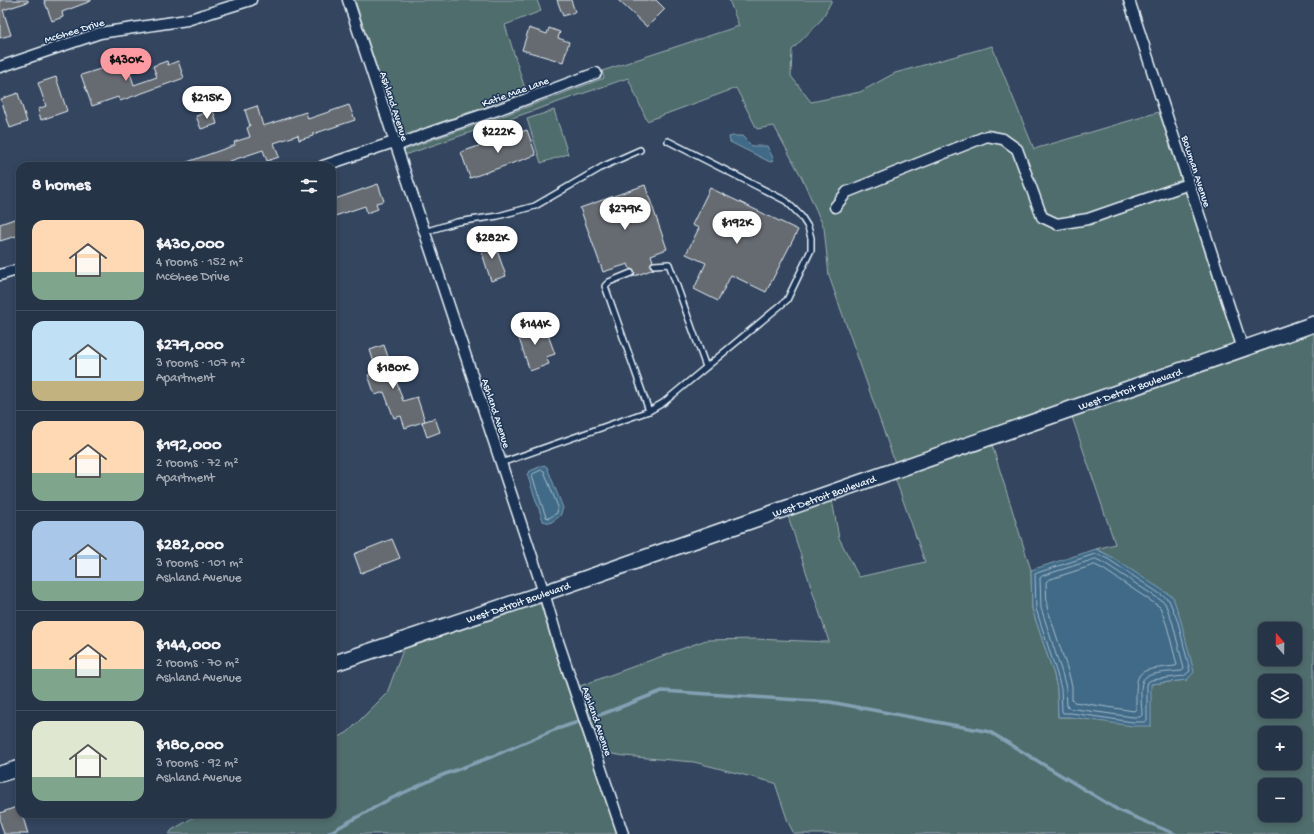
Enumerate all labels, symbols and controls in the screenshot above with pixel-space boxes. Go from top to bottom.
street label: McGhee Drive [43,17,106,47]
pin: $430K [98,48,154,82]
text: $430K [109,53,143,68]
street label: Ashland Avenue [376,70,410,143]
street label: Katie Mae Lane [481,75,551,111]
pin: $215K [179,86,235,120]
text: $215K [191,91,223,106]
pin: $222K [470,120,526,154]
text: $222K [482,125,514,140]
street label: Bowman Avenue [1178,133,1212,209]
icon: filters [298,175,320,197]
text: 8 homes [32,176,90,196]
pin: $279K [597,197,653,231]
text: $279K [609,202,641,217]
pin: $192K [709,211,765,245]
text: $192K [721,216,753,231]
pin: $282K [464,226,520,260]
text: $282K [476,231,508,246]
text: $430,000 [156,235,224,255]
icon: home [64,236,112,284]
text: 4 rooms · 152 m² [156,255,244,270]
text: McGhee Drive [156,270,229,285]
pin: $144K [507,312,563,346]
text: $144K [520,317,550,332]
text: $279,000 [156,336,224,356]
icon: home [64,337,112,385]
text: 3 rooms · 107 m² [156,356,245,371]
pin: $180K [365,356,421,390]
text: $180K [377,361,409,376]
street label: West Detroit Boulevard [1077,366,1185,414]
text: Apartment [156,371,215,386]
street label: Ashland Avenue [478,377,512,450]
text: $192,000 [156,436,222,456]
icon: home [64,437,112,485]
text: 2 rooms · 72 m² [156,456,238,471]
text: Apartment [156,471,215,486]
street label: West Detroit Boulevard [771,473,879,521]
text: $282,000 [156,536,224,556]
icon: home [64,537,112,585]
text: 3 rooms · 101 m² [156,556,244,571]
text: Ashland Avenue [156,571,241,586]
street label: West Detroit Boulevard [465,580,573,627]
north arrow [1258,622,1302,666]
map controls [1258,622,1302,822]
text: $144,000 [156,636,221,656]
icon: home [64,637,112,685]
text: 2 rooms · 70 m² [156,656,239,671]
text: Ashland Avenue [156,671,241,686]
button: layers [1258,674,1302,718]
street label: Ashland Avenue [579,685,614,758]
button: + [1258,726,1302,770]
text: $180,000 [156,736,224,756]
icon: home [64,737,112,785]
text: 3 rooms · 92 m² [156,756,239,771]
text: Ashland Avenue [156,771,241,786]
button: − [1258,778,1302,822]

